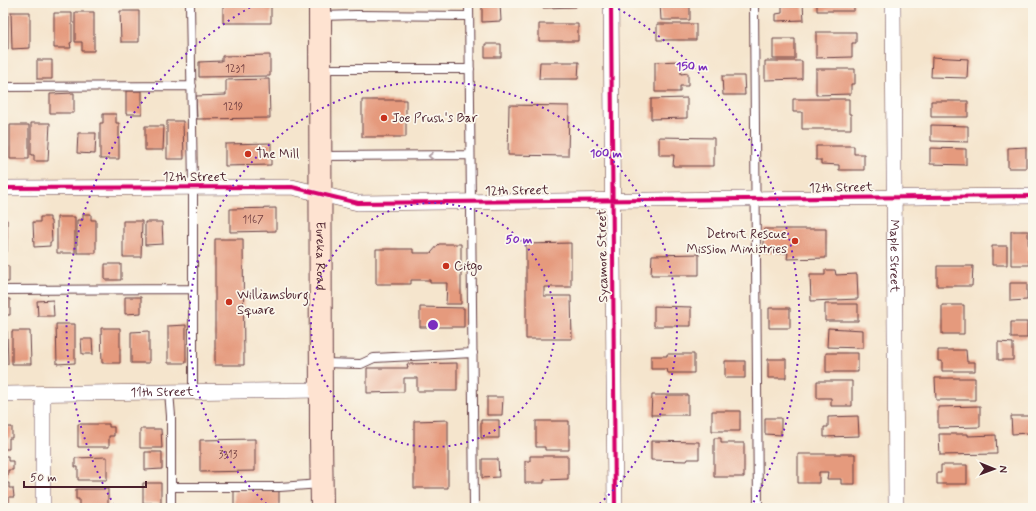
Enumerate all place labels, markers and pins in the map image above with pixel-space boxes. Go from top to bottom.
place label: Joe Prush's Bar [392,110,478,127]
marker: Joe Prush's Bar [379,113,389,123]
place label: The Mill [256,146,299,163]
marker: The Mill [243,149,253,159]
place label: Detroit Rescue Mission Ministries [686,226,787,258]
marker: Detroit Rescue Mission Ministries [790,236,800,246]
place label: Citgo [454,258,482,276]
marker: Citgo [441,261,451,271]
place label: Williamsburg Square [237,287,309,319]
marker: Williamsburg Square [224,297,234,307]
centre of rings [426,318,440,332]

